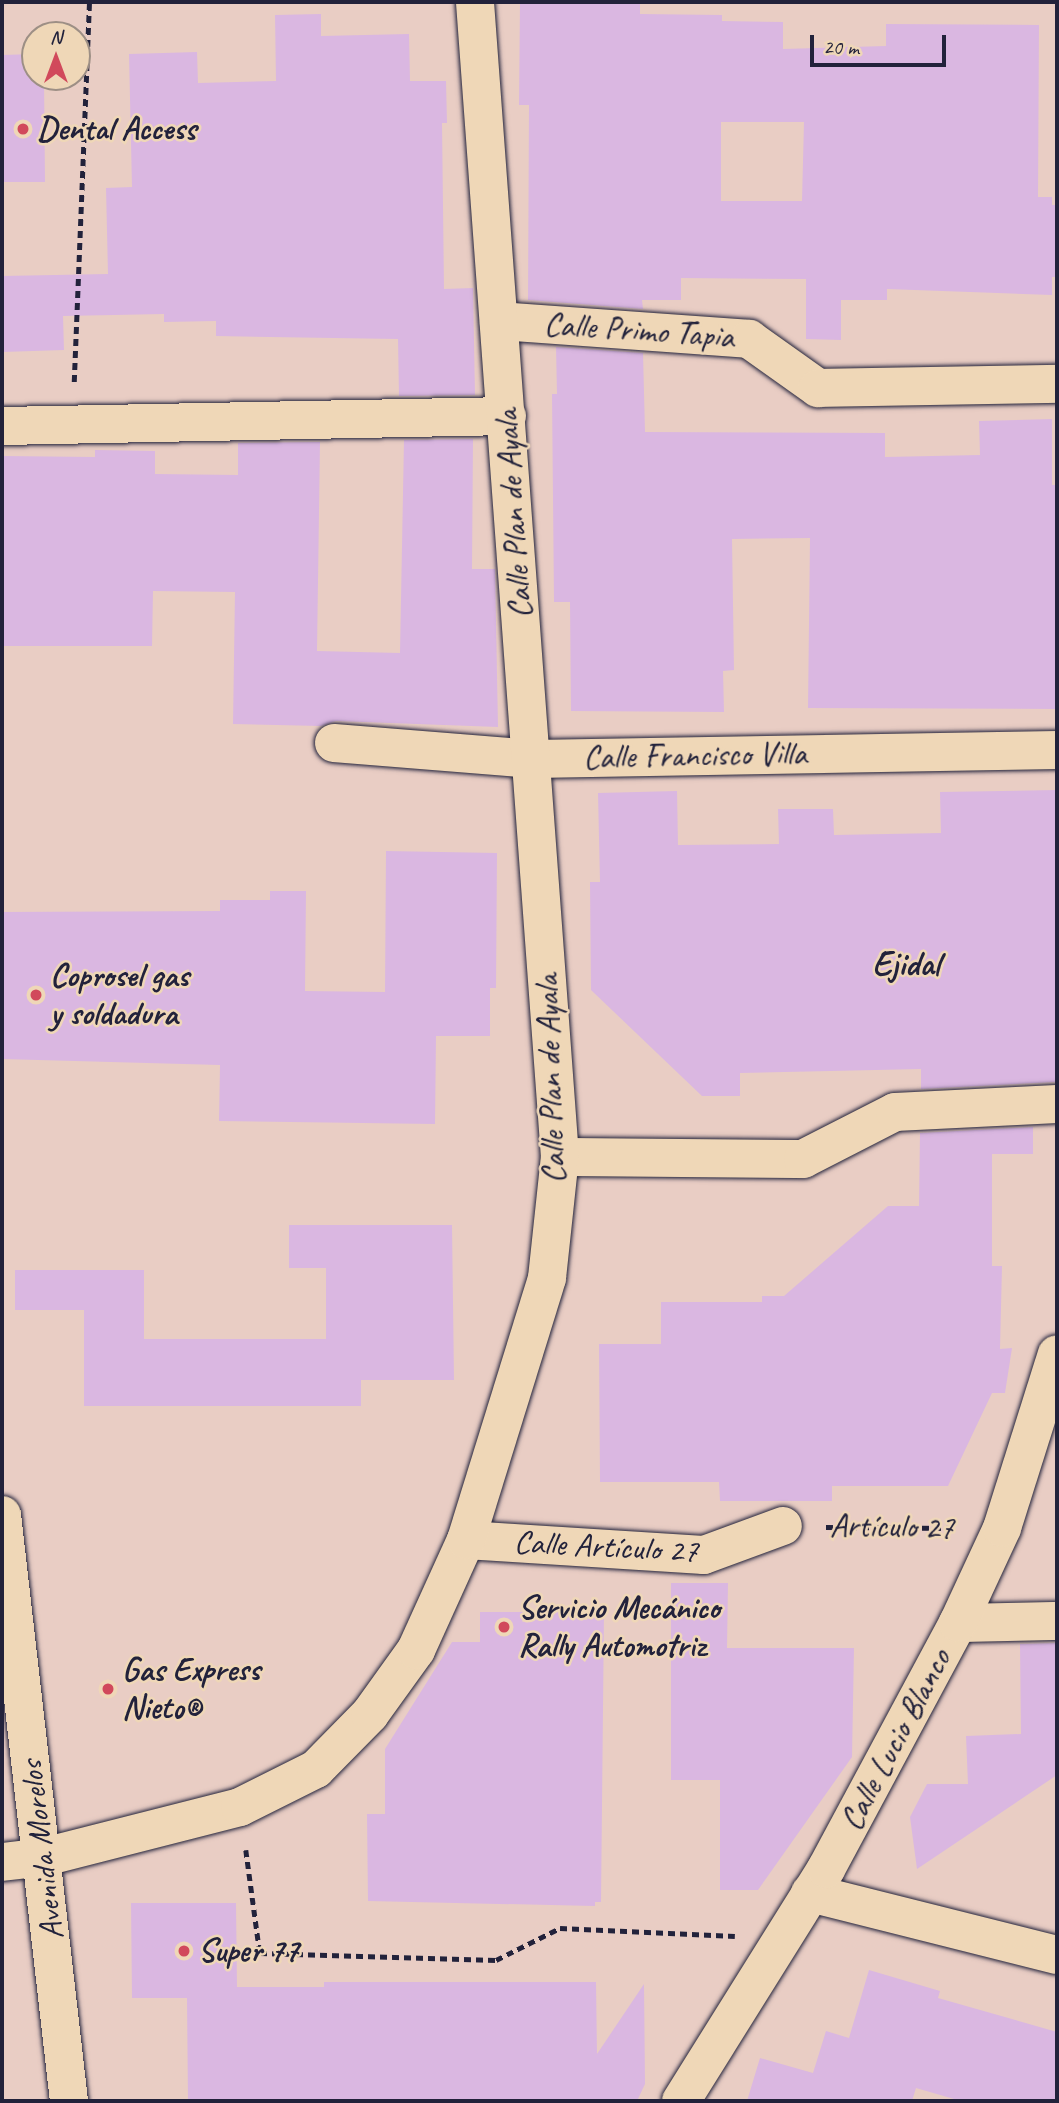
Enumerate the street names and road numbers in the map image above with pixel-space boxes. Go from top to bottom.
street label: Calle Primo Tapia [542,305,736,357]
street label: Calle Plan de Ayala [487,408,541,620]
street label: Calle Francisco Villa [583,734,807,778]
street label: Calle Plan de Ayala [528,973,574,1185]
street label: Artículo 27 [830,1506,954,1548]
street label: Calle Artículo 27 [513,1522,699,1572]
street label: Calle Lucio Blanco [832,1643,960,1837]
street label: Avenida Morelos [11,1758,73,1942]

